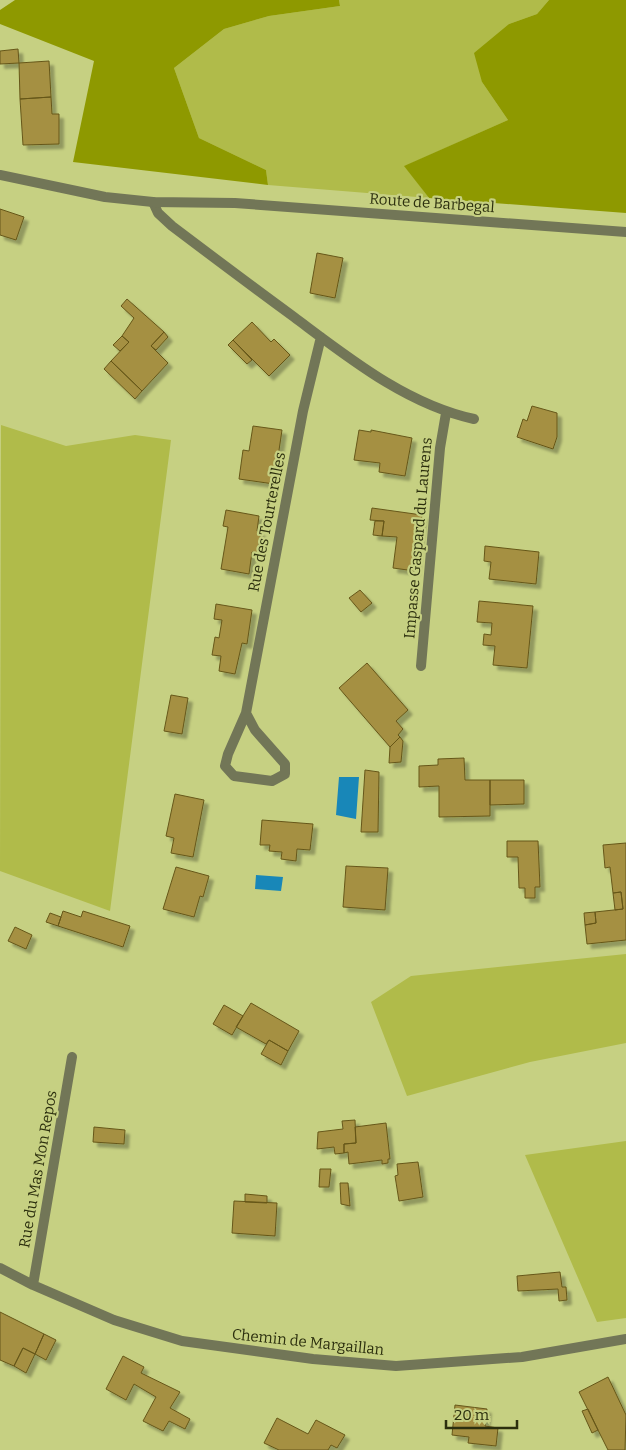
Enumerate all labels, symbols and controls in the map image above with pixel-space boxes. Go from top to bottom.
street label: Route de Barbegal [369,190,495,216]
street label: Impasse Gaspard du Laurens [400,437,436,639]
street label: Rue des Tourterelles [245,451,289,593]
street label: Rue du Mas Mon Repos [15,1089,61,1249]
street label: Chemin de Margaillan [231,1325,385,1359]
scale bar [446,1398,517,1430]
text: 20 m [454,1406,490,1424]

